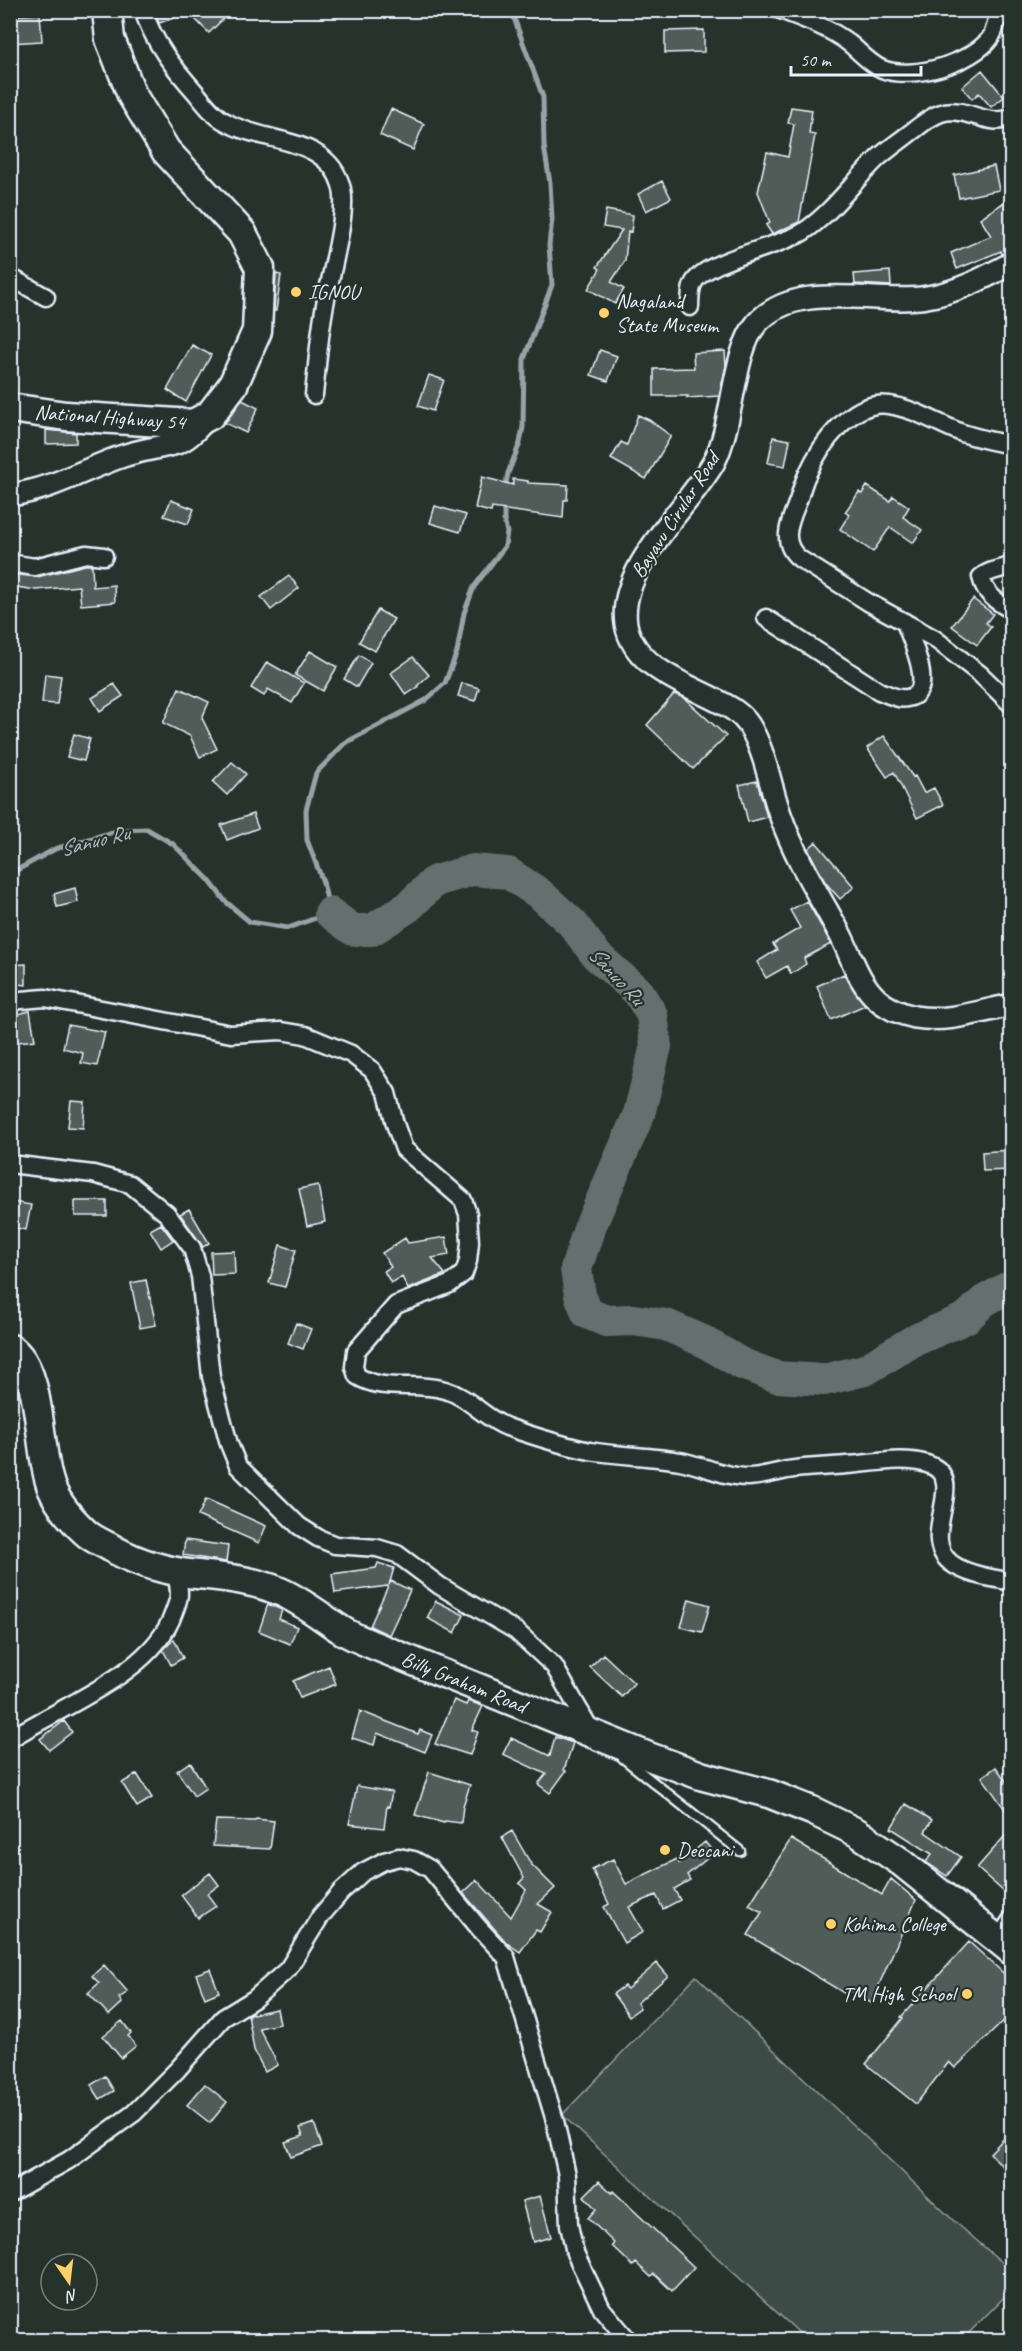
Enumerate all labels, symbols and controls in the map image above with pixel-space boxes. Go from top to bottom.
scale bar [791,39,922,77]
text: 50 m [800,49,833,71]
place label: IGNOU [308,279,362,305]
marker: IGNOU [289,285,303,299]
place label: Nagaland State Museum [616,288,720,338]
marker: Nagaland State Museum [597,306,611,320]
street label: National Highway 54 [34,399,189,435]
street label: Bayavu Cirular Road [625,445,727,583]
water label: Sanuo Ru [57,818,135,863]
water label: Sanuo Ru [582,940,653,1014]
street label: Billy Graham Road [398,1645,534,1720]
place label: Deccani [677,1837,736,1863]
marker: Deccani [658,1843,672,1857]
place label: Kohima College [843,1911,947,1937]
marker: Kohima College [824,1917,838,1931]
place label: TM High School [842,1981,958,2007]
marker: TM High School [960,1987,974,2001]
north arrow [39,2252,99,2312]
text: N [62,2285,80,2307]

